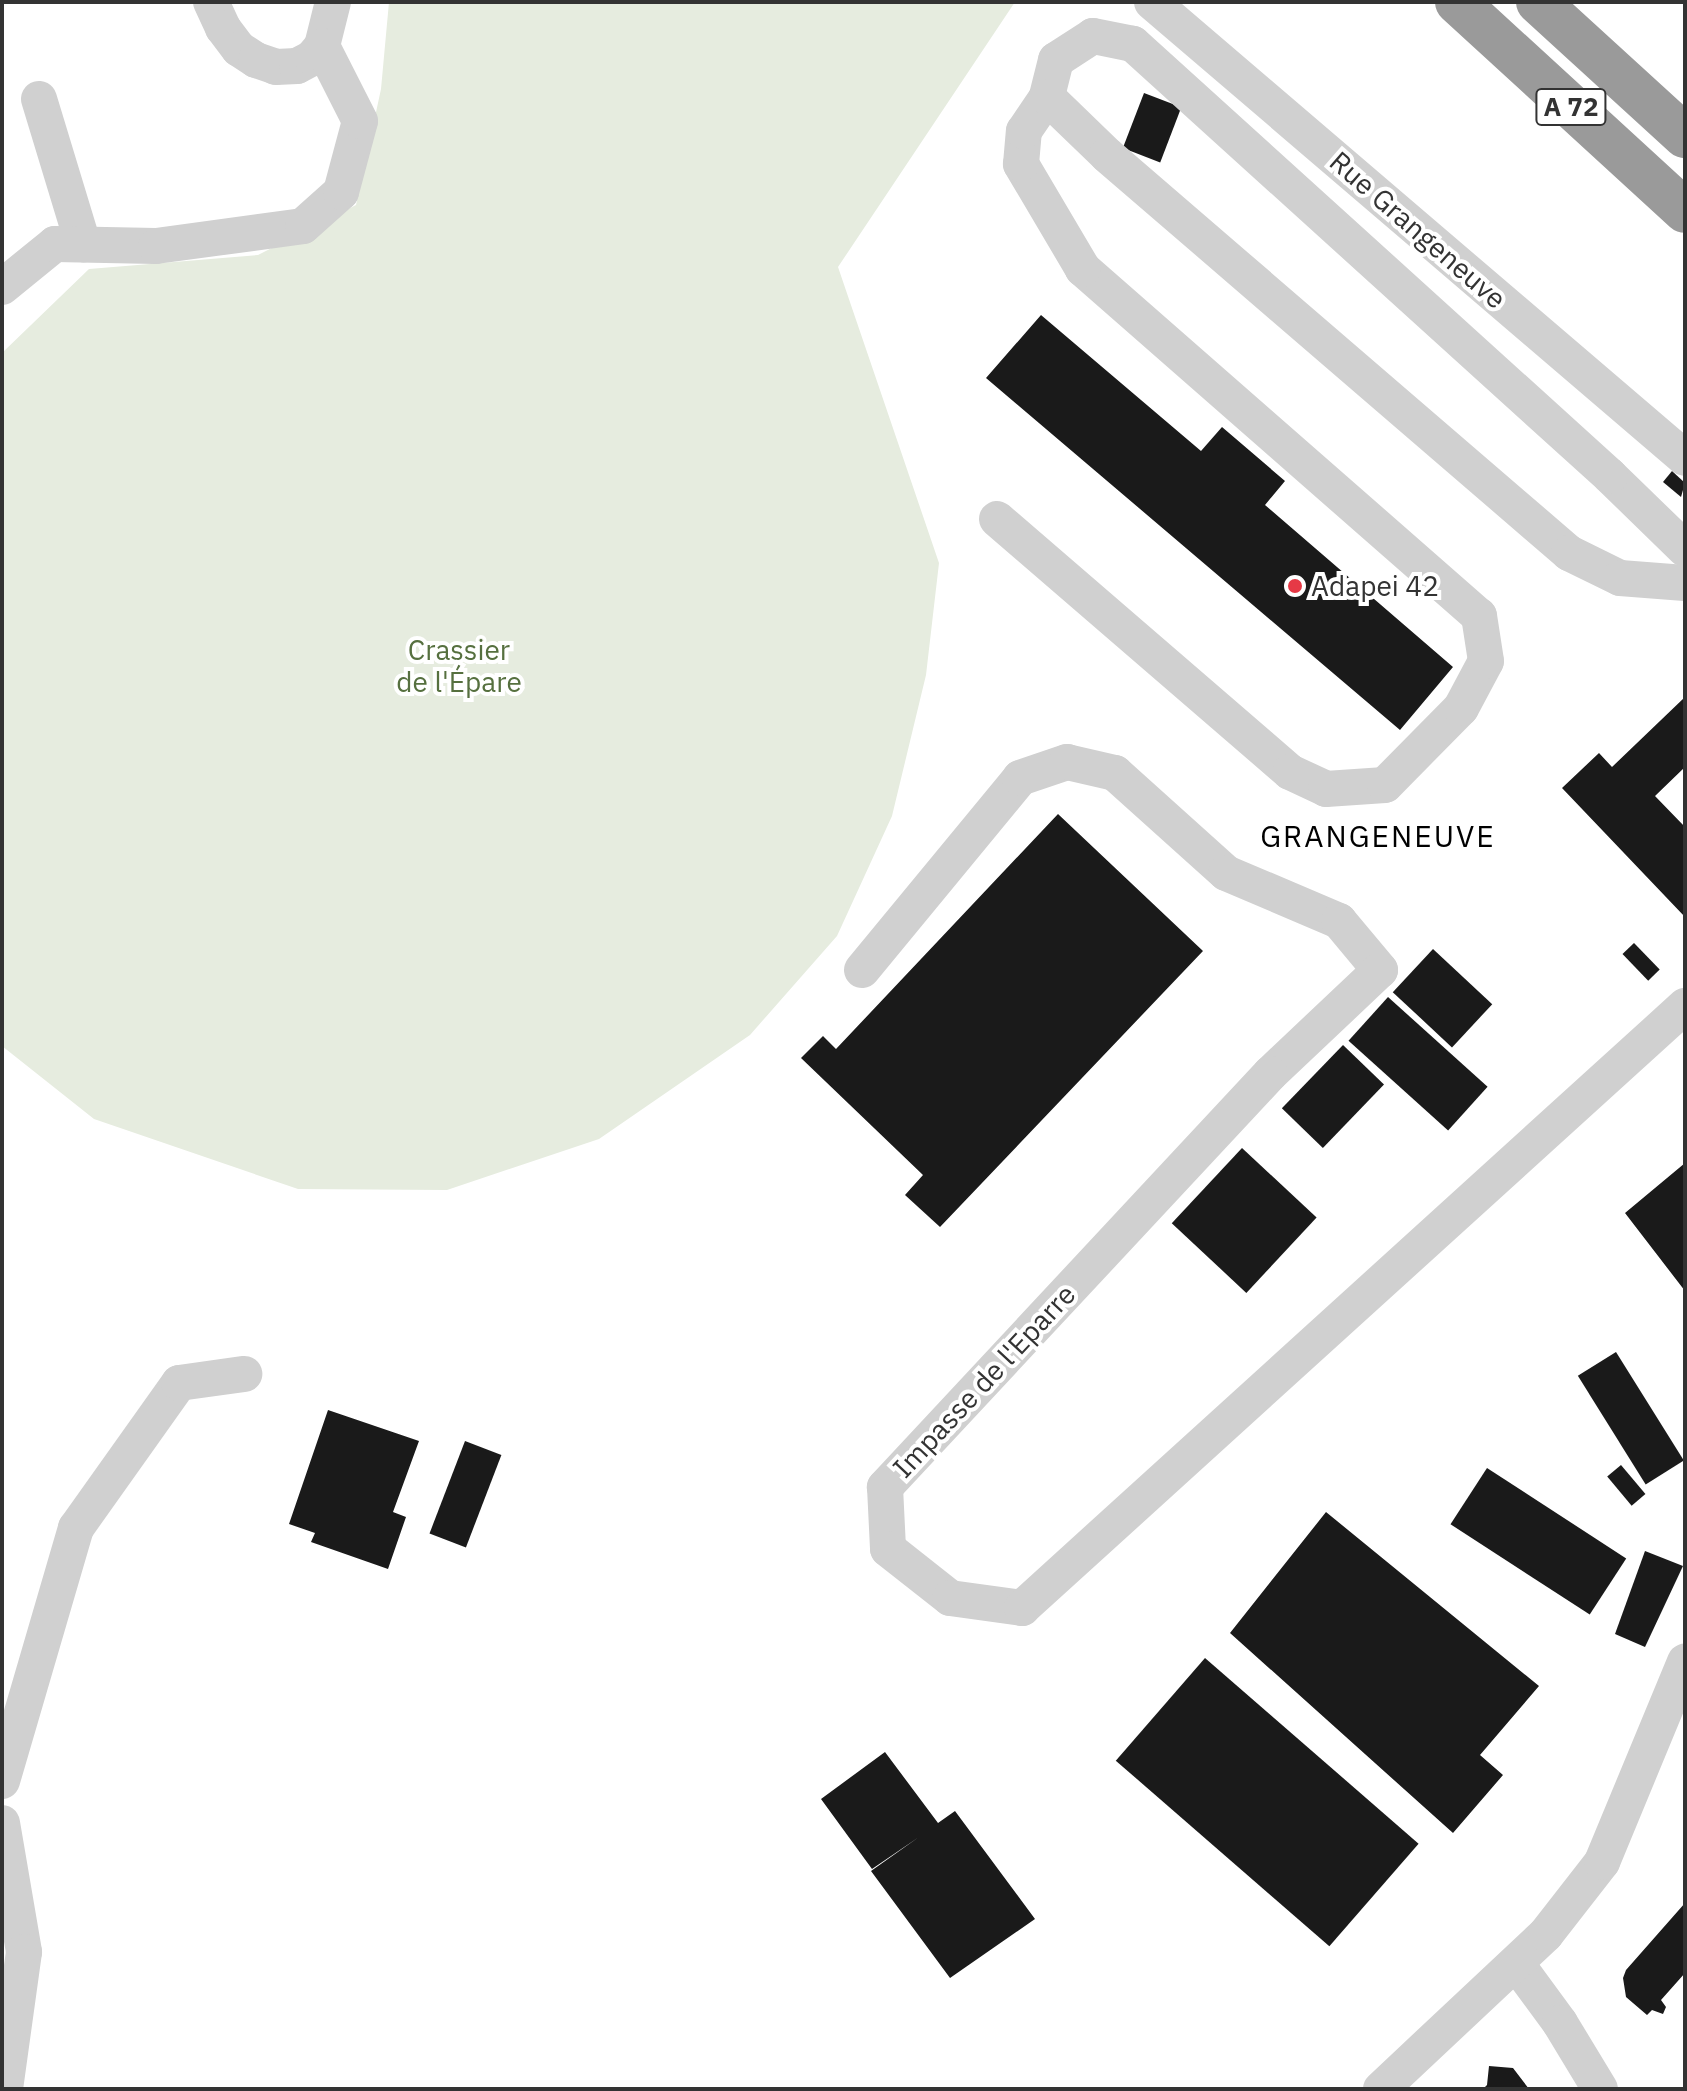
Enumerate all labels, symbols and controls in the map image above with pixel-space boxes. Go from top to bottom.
road number: A 72 [1535,85,1607,129]
street label: Rue Grangeneuve [1323,144,1513,316]
place label: Adapei 42 [1311,569,1439,603]
marker: Adapei 42 [1286,577,1304,595]
park label: Crassier de l'Épare [396,633,522,699]
district label: GRANGENEUVE [1260,818,1496,854]
street label: Impasse de l'Eparre [886,1277,1082,1485]

